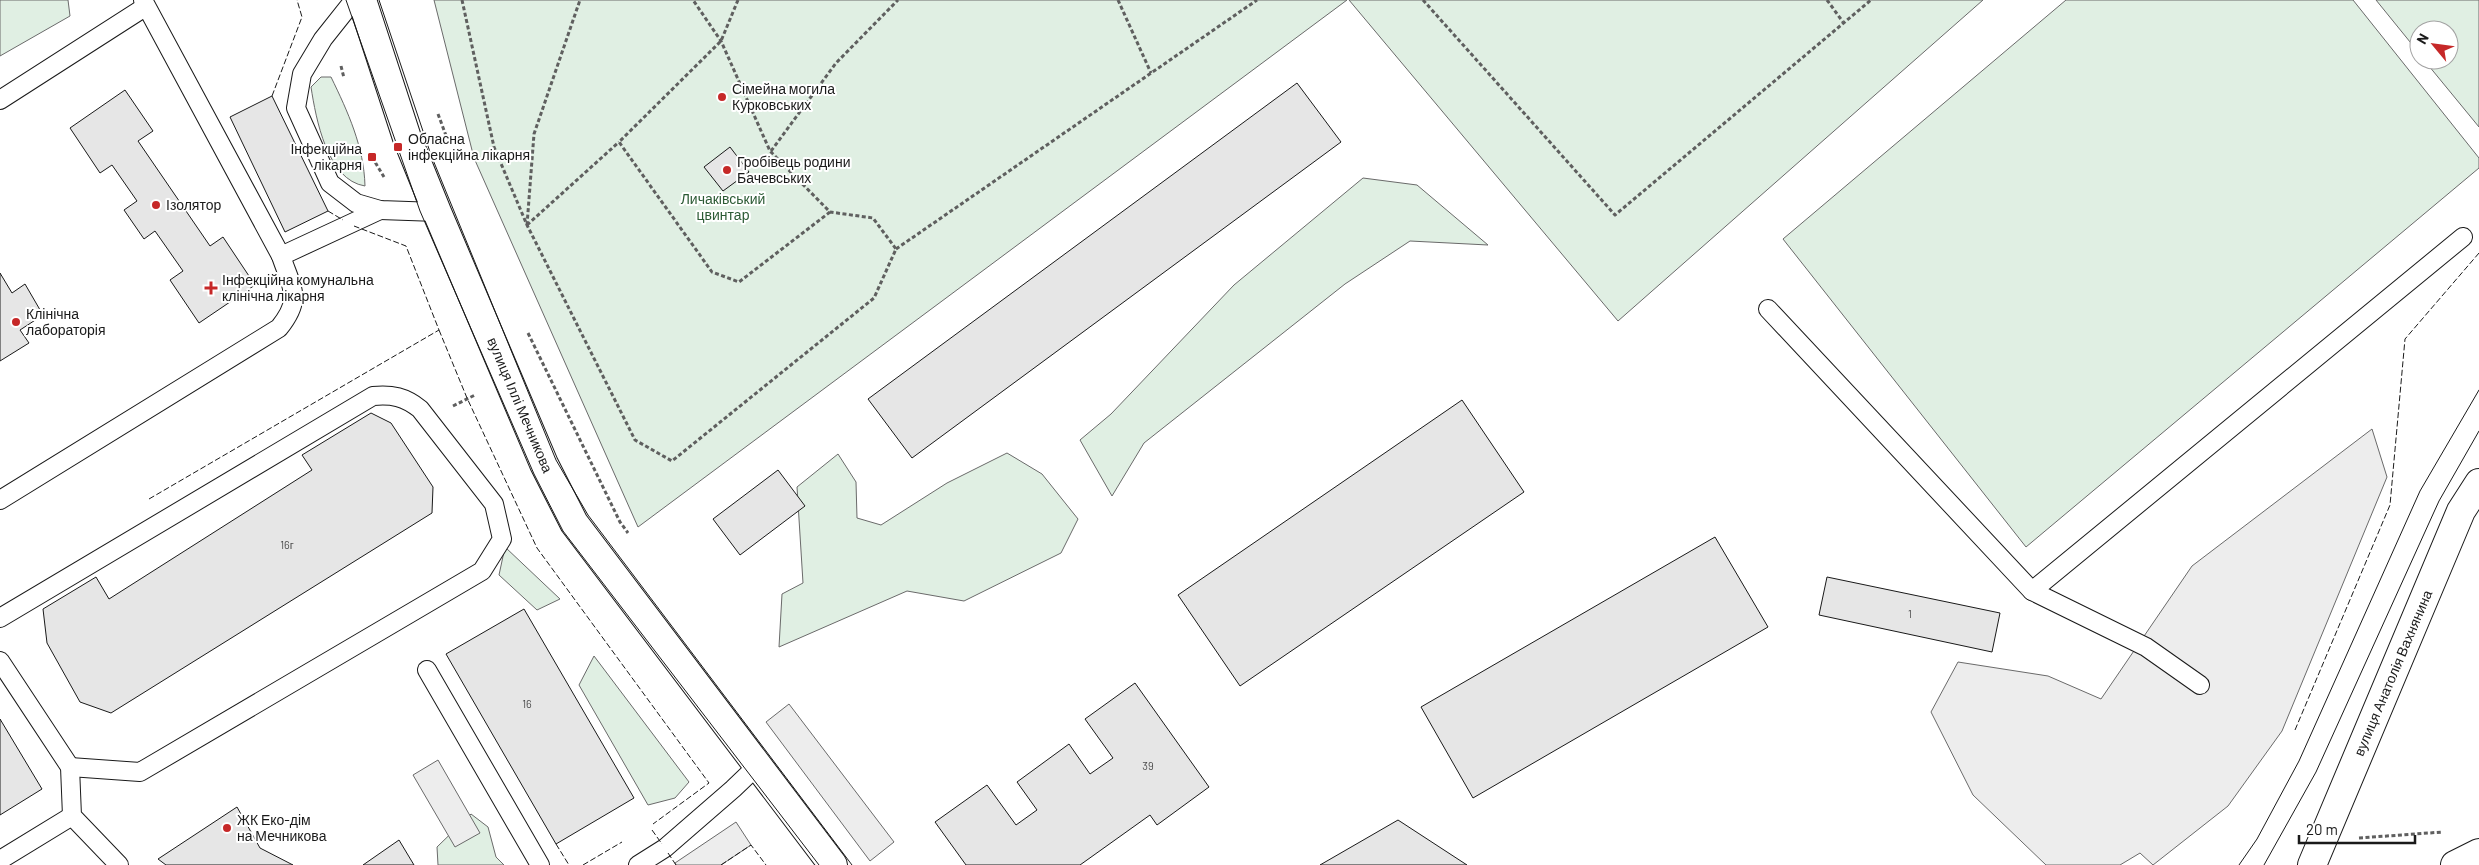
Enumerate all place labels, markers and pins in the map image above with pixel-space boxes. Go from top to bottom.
place label: Сімейна могила Курковських [732,80,835,113]
marker: Сімейна могила Курковських [716,91,728,103]
place label: Обласна інфекційна лікарня [408,130,530,163]
place label: Інфекційна лікарня [290,140,362,173]
marker: Обласна інфекційна лікарня [392,141,404,153]
marker: Інфекційна лікарня [366,151,378,163]
place label: Гробівець родини Бачевських [737,153,850,186]
marker: Гробівець родини Бачевських [721,164,733,176]
place label: Ізолятор [166,196,221,213]
marker: Ізолятор [150,199,162,211]
place label: Інфекційна комунальна клінічна лікарня [222,271,374,304]
marker: Інфекційна комунальна клінічна лікарня [204,281,218,295]
place label: Клінічна лабораторія [26,305,106,338]
marker: Клінічна лабораторія [10,316,22,328]
place label: ЖК Еко-дім на Мечникова [237,811,327,844]
marker: ЖК Еко-дім на Мечникова [221,822,233,834]

